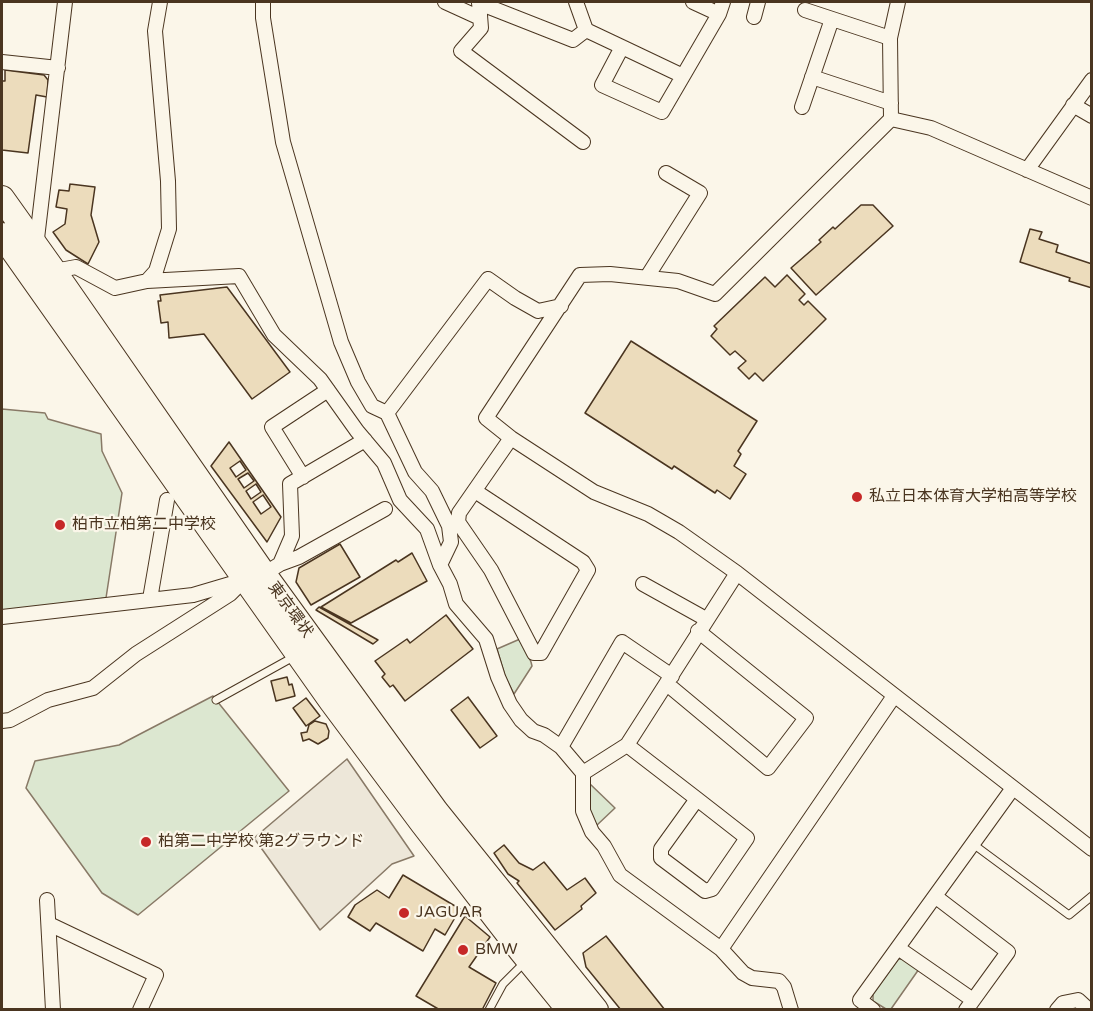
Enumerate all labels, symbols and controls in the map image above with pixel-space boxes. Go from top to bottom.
place label: 私立日本体育大学柏高等学校 [869,487,1077,507]
marker: 私立日本体育大学柏高等学校 [850,490,864,504]
place label: 柏市立柏第二中学校 [72,515,216,535]
marker: 柏市立柏第二中学校 [53,518,67,532]
street label: 東京環状 [263,578,317,642]
place label: 柏第二中学校 第2グラウンド [158,832,364,852]
marker: 柏第二中学校 第2グラウンド [139,835,153,849]
place label: JAGUAR [416,903,482,923]
marker: JAGUAR [397,906,411,920]
place label: BMW [475,940,518,960]
marker: BMW [456,943,470,957]

